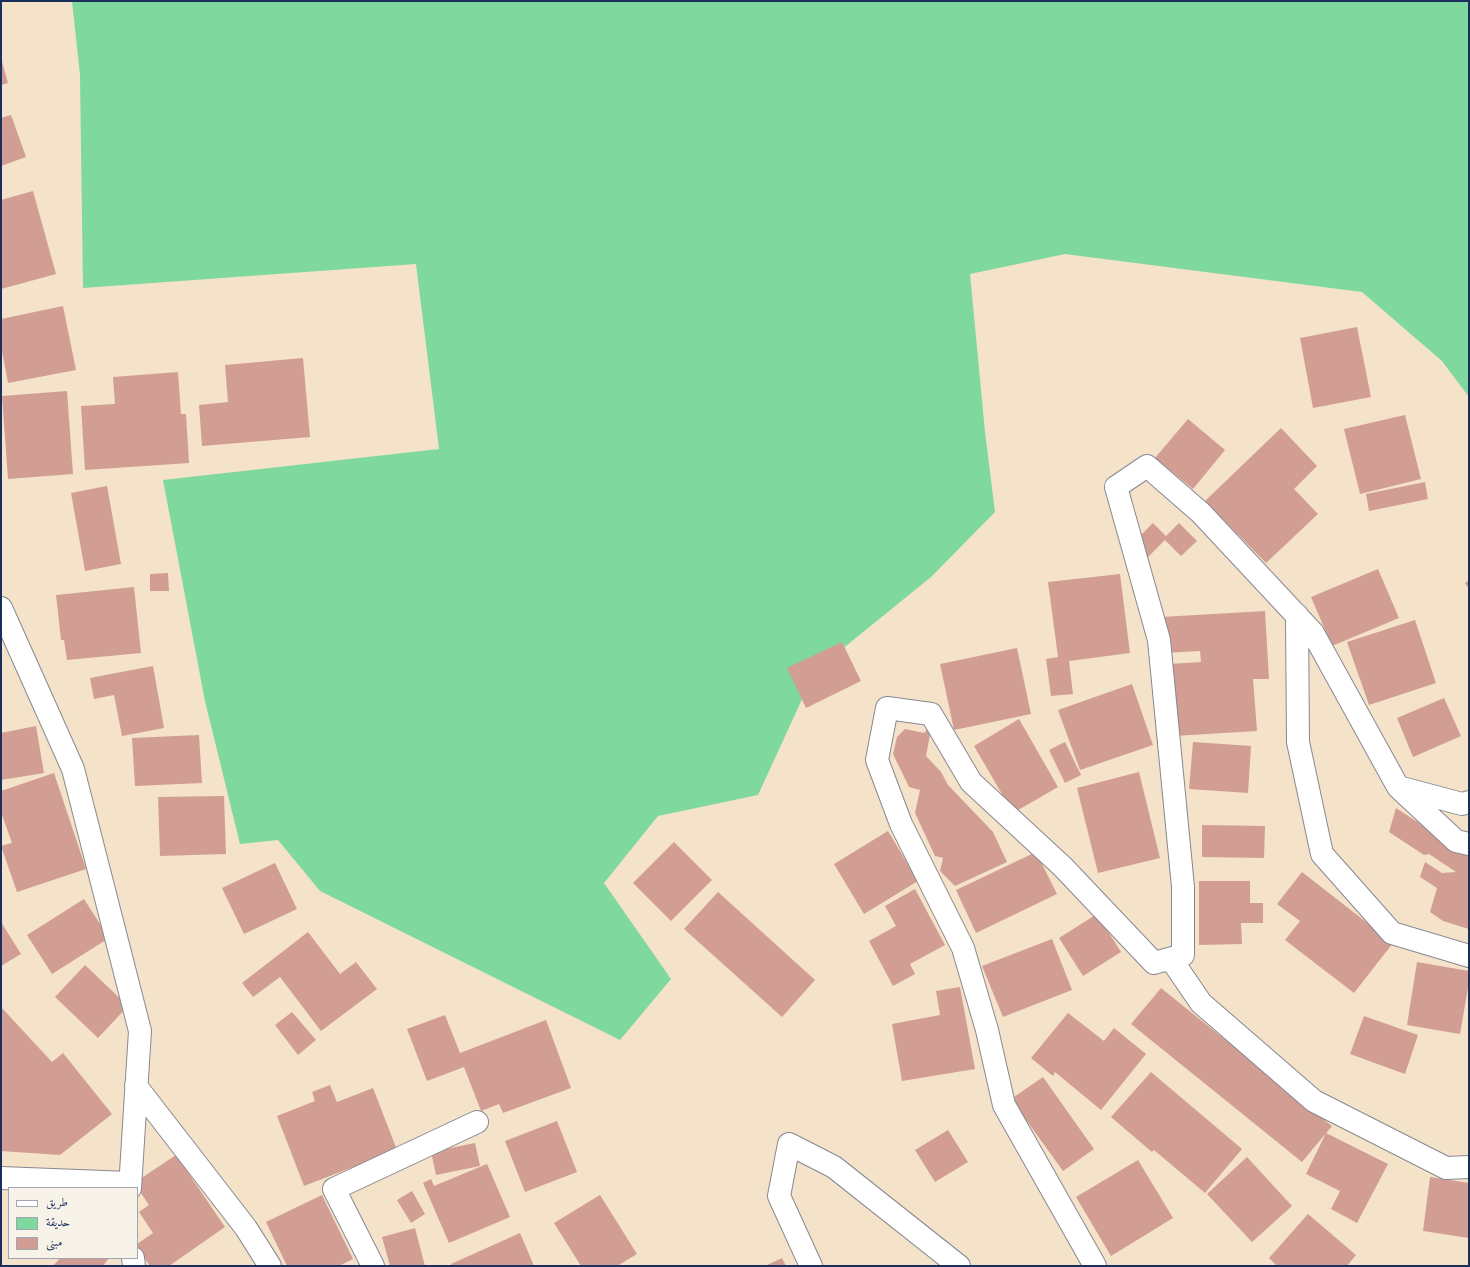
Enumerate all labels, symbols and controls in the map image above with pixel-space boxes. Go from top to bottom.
legend [8,1187,138,1259]
text: طريق [46,1194,68,1210]
text: حديقة [46,1214,70,1230]
text: مبنى [46,1234,62,1250]

